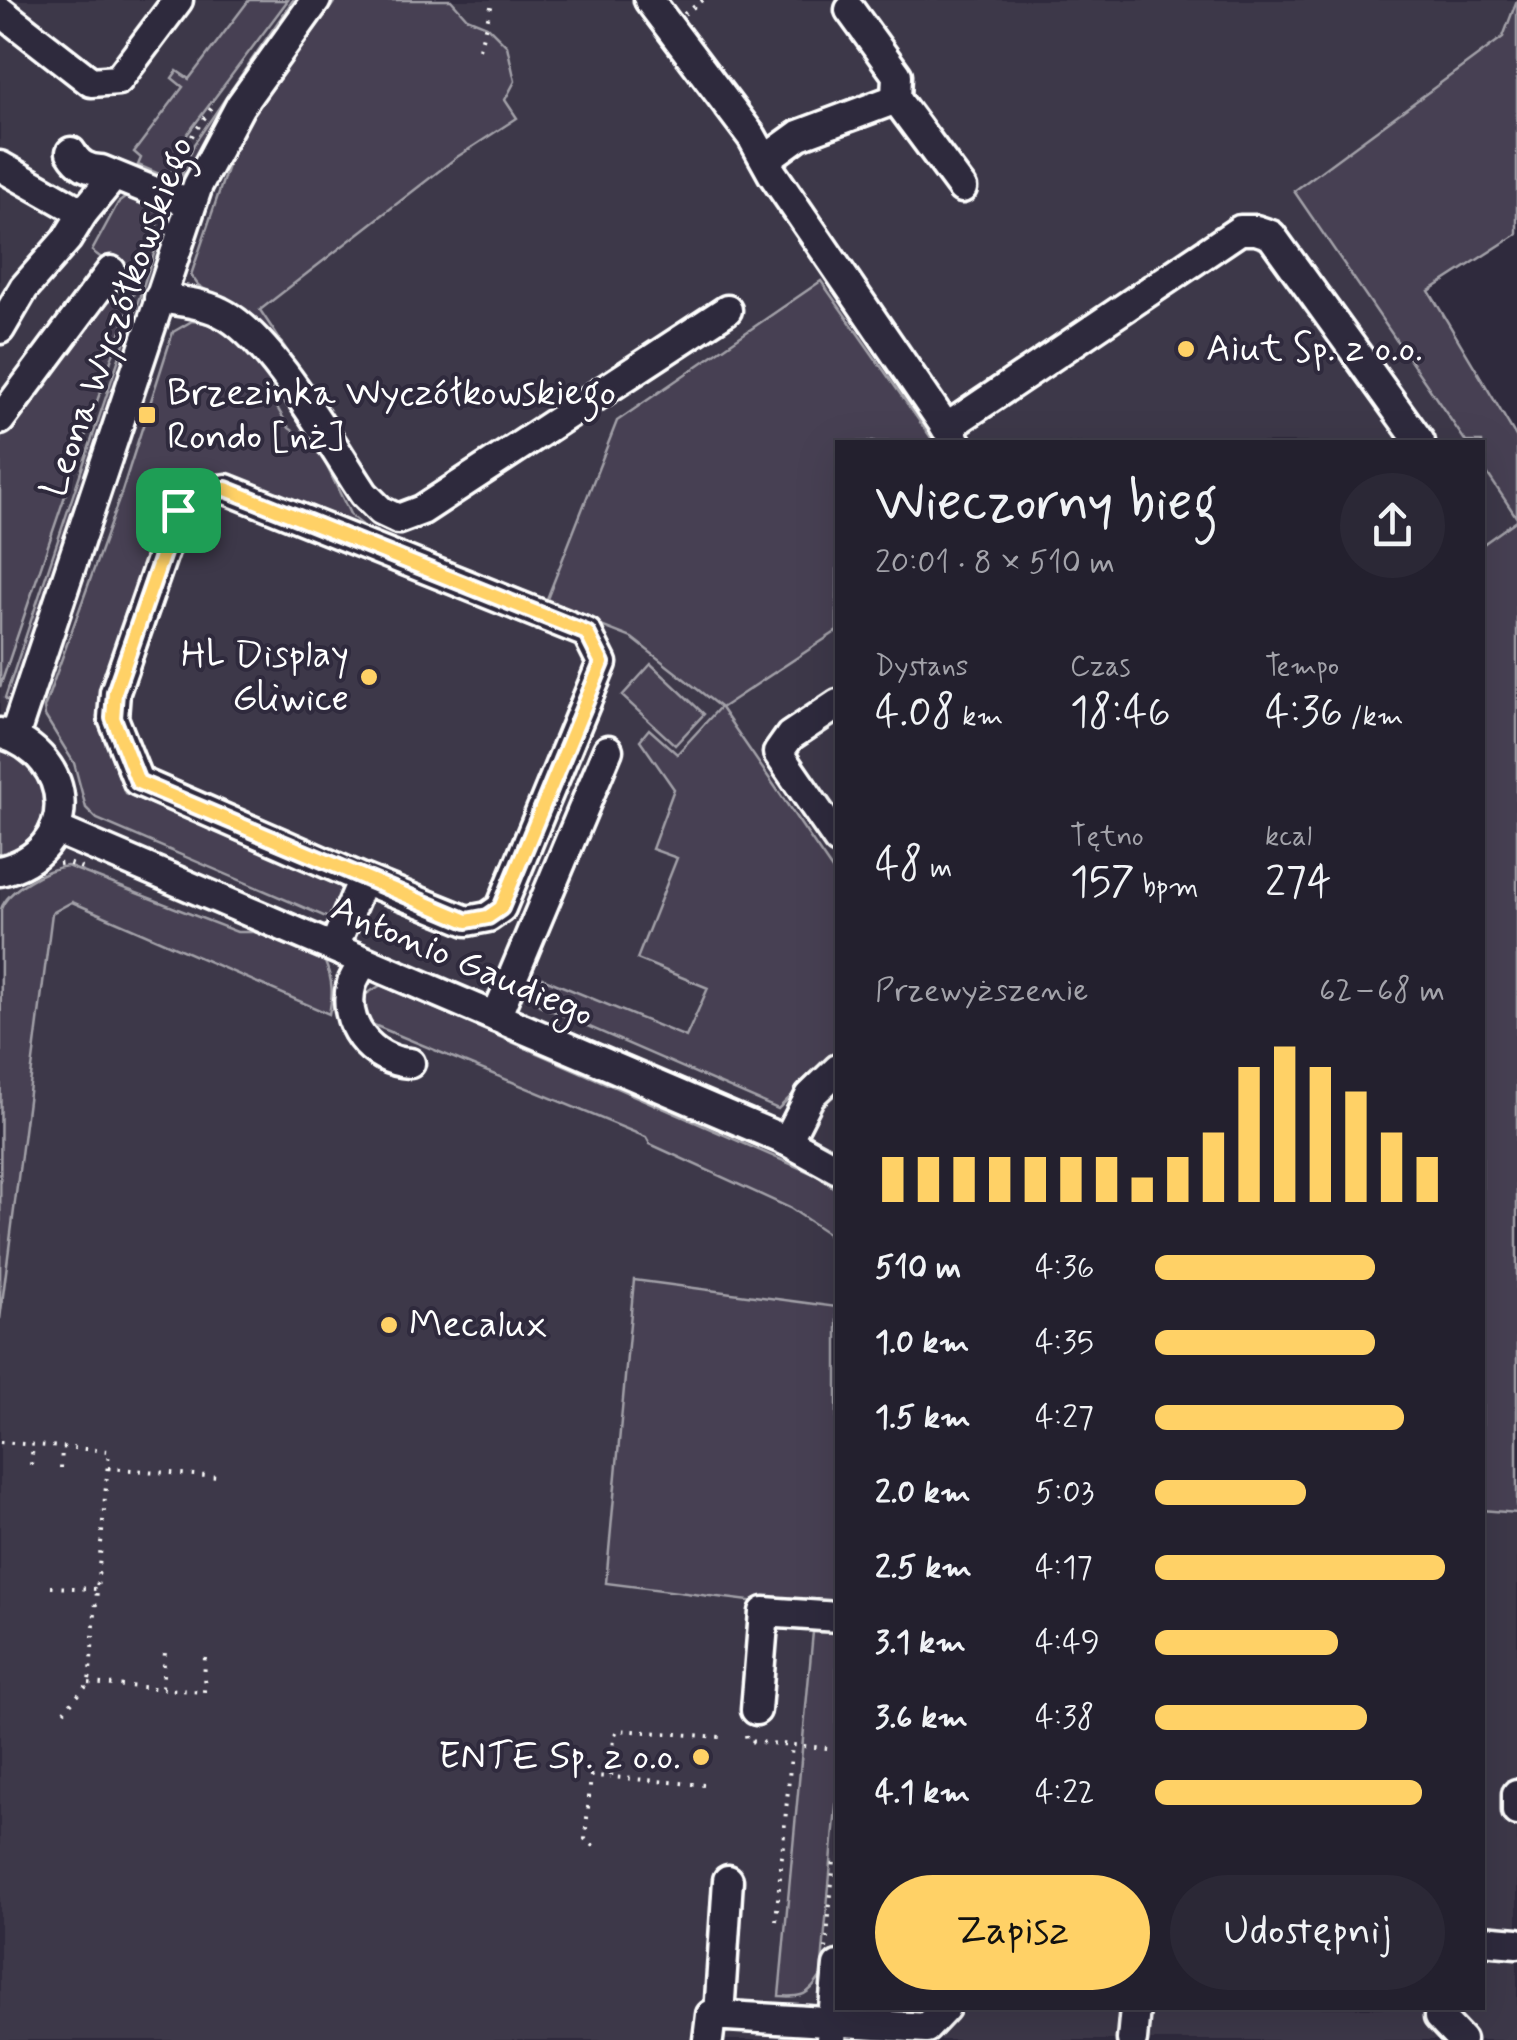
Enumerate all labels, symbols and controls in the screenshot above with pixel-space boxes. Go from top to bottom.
street label: Leona Wyczółkowskiego [30,130,210,505]
place label: Aiut Sp. z o.o. [1206,325,1423,374]
marker: Aiut Sp. z o.o. [1175,338,1197,360]
place label: Brzezinka Wyczółkowskiego Rondo [nż] [167,369,616,462]
marker: Brzezinka Wyczółkowskiego Rondo [nż] [136,404,158,426]
pin [136,468,221,553]
text: Wieczorny bieg [875,468,1218,540]
button: share [1340,473,1445,578]
icon: arrive [151,483,206,538]
text: 20:01 · 8 × 510 m [875,542,1115,584]
place label: HL Display Gliwice [181,631,349,724]
text: Dystans [875,649,968,686]
text: Czas [1070,649,1130,686]
text: Tempo [1265,649,1339,686]
marker: HL Display Gliwice [358,666,380,688]
text: 4.08 [875,686,955,741]
text: 18:46 [1070,686,1171,741]
text: 4:36 [1265,686,1343,741]
text: km [955,699,1003,736]
text: /km [1343,699,1404,736]
text: Tętno [1070,819,1144,856]
text: kcal [1265,819,1312,856]
text: 48 [875,838,922,893]
text: m [922,851,952,888]
text: 157 [1070,856,1135,911]
text: 274 [1265,856,1331,911]
text: bpm [1135,869,1199,906]
street label: Antonio Gaudiego [322,885,601,1043]
text: Przewyższenie [875,970,1088,1012]
text: 62–68 m [1319,970,1445,1012]
text: 510 m [875,1247,961,1289]
text: 4:36 [1035,1247,1094,1289]
place label: Mecalux [409,1301,547,1350]
marker: Mecalux [378,1314,400,1336]
text: 1.0 km [875,1322,969,1364]
text: 4:35 [1035,1322,1094,1364]
text: 1.5 km [875,1397,971,1439]
text: 4:27 [1035,1397,1094,1439]
text: 2.0 km [875,1472,971,1514]
text: 5:03 [1035,1472,1094,1514]
text: 2.5 km [875,1547,972,1589]
text: 4:17 [1035,1547,1093,1589]
text: 3.1 km [875,1622,966,1664]
text: 4:49 [1035,1622,1100,1664]
text: 3.6 km [875,1697,968,1739]
text: 4:38 [1035,1697,1094,1739]
place label: ENTE Sp. z o.o. [438,1733,681,1782]
marker: ENTE Sp. z o.o. [690,1746,712,1768]
text: 4.1 km [875,1772,970,1814]
text: 4:22 [1035,1772,1095,1814]
button: Zapisz [875,1875,1150,1990]
button: Udostępnij [1170,1875,1445,1990]

